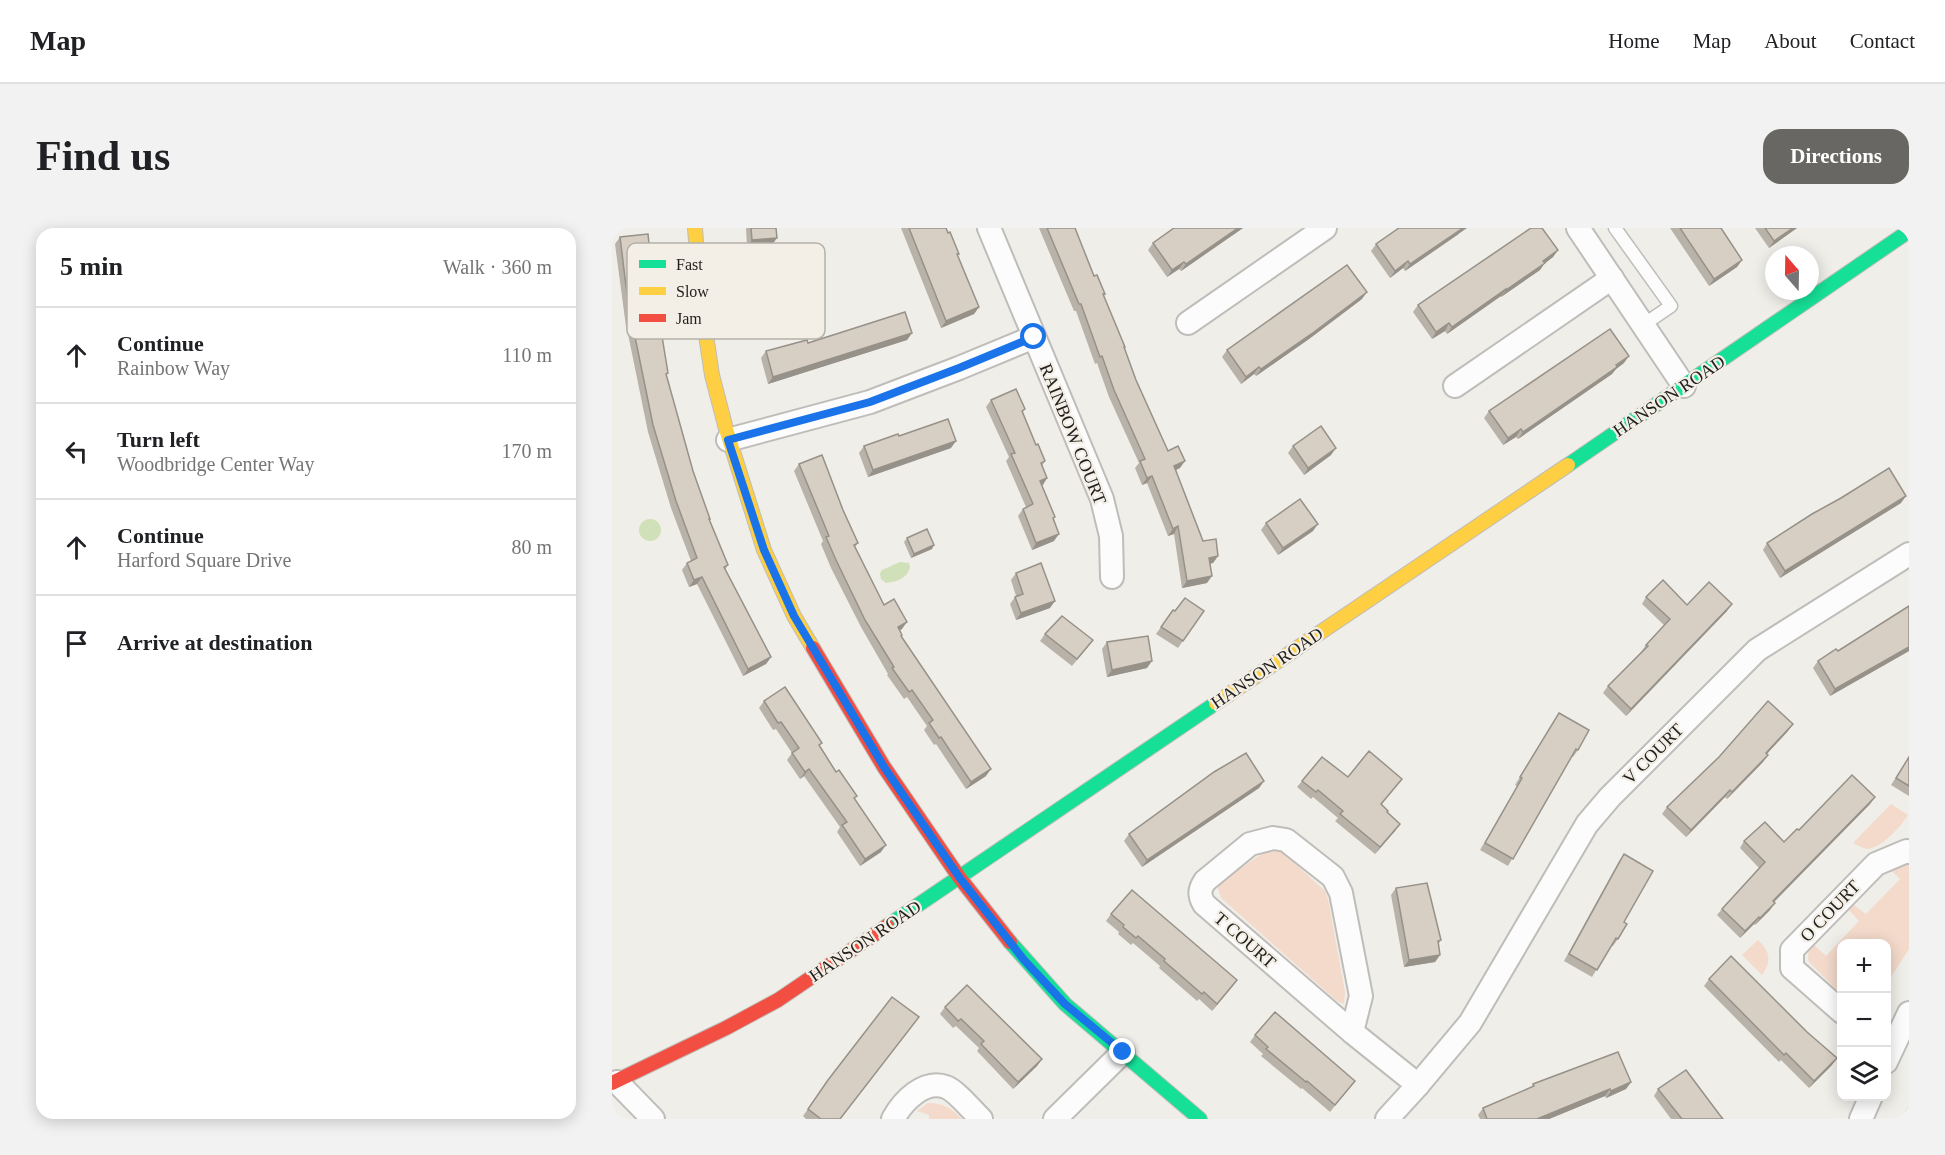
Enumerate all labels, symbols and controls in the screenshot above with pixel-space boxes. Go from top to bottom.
text: Map [30,25,86,56]
text: Home [1608,29,1660,53]
text: Map [1693,29,1731,53]
text: About [1764,29,1817,53]
text: Contact [1850,29,1915,53]
button: Directions [1763,129,1909,184]
text: Find us [36,133,170,179]
legend [627,243,825,339]
north arrow [1765,246,1819,300]
text: 5 min [60,252,123,281]
text: Walk · 360 m [443,256,552,278]
text: Fast [676,256,703,273]
text: Slow [676,283,709,300]
text: Jam [676,310,702,327]
route start [1020,323,1046,349]
text: Continue [117,331,204,356]
icon: ahead [60,339,93,372]
text: 110 m [502,344,552,366]
street label: HANSON ROAD [1609,351,1729,441]
text: Rainbow Way [117,357,230,379]
street label: RAINBOW COURT [1036,361,1110,507]
text: Turn left [117,427,200,452]
icon: left [60,435,93,468]
text: 170 m [501,440,552,462]
text: Woodbridge Center Way [117,453,314,475]
text: Continue [117,523,204,548]
icon: ahead [60,531,93,564]
text: 80 m [511,536,552,558]
text: Harford Square Drive [117,549,291,571]
street label: HANSON ROAD [1207,623,1327,713]
icon: arrive [60,627,93,660]
text: Arrive at destination [117,630,313,655]
street label: V COURT [1619,720,1687,788]
street label: O COURT [1796,876,1864,946]
street label: HANSON ROAD [805,896,925,986]
street label: T COURT [1210,908,1280,972]
map controls [1837,939,1891,1101]
button: + [1837,939,1891,993]
button: − [1837,993,1891,1047]
route end [1109,1038,1135,1064]
button: layers [1837,1047,1891,1101]

